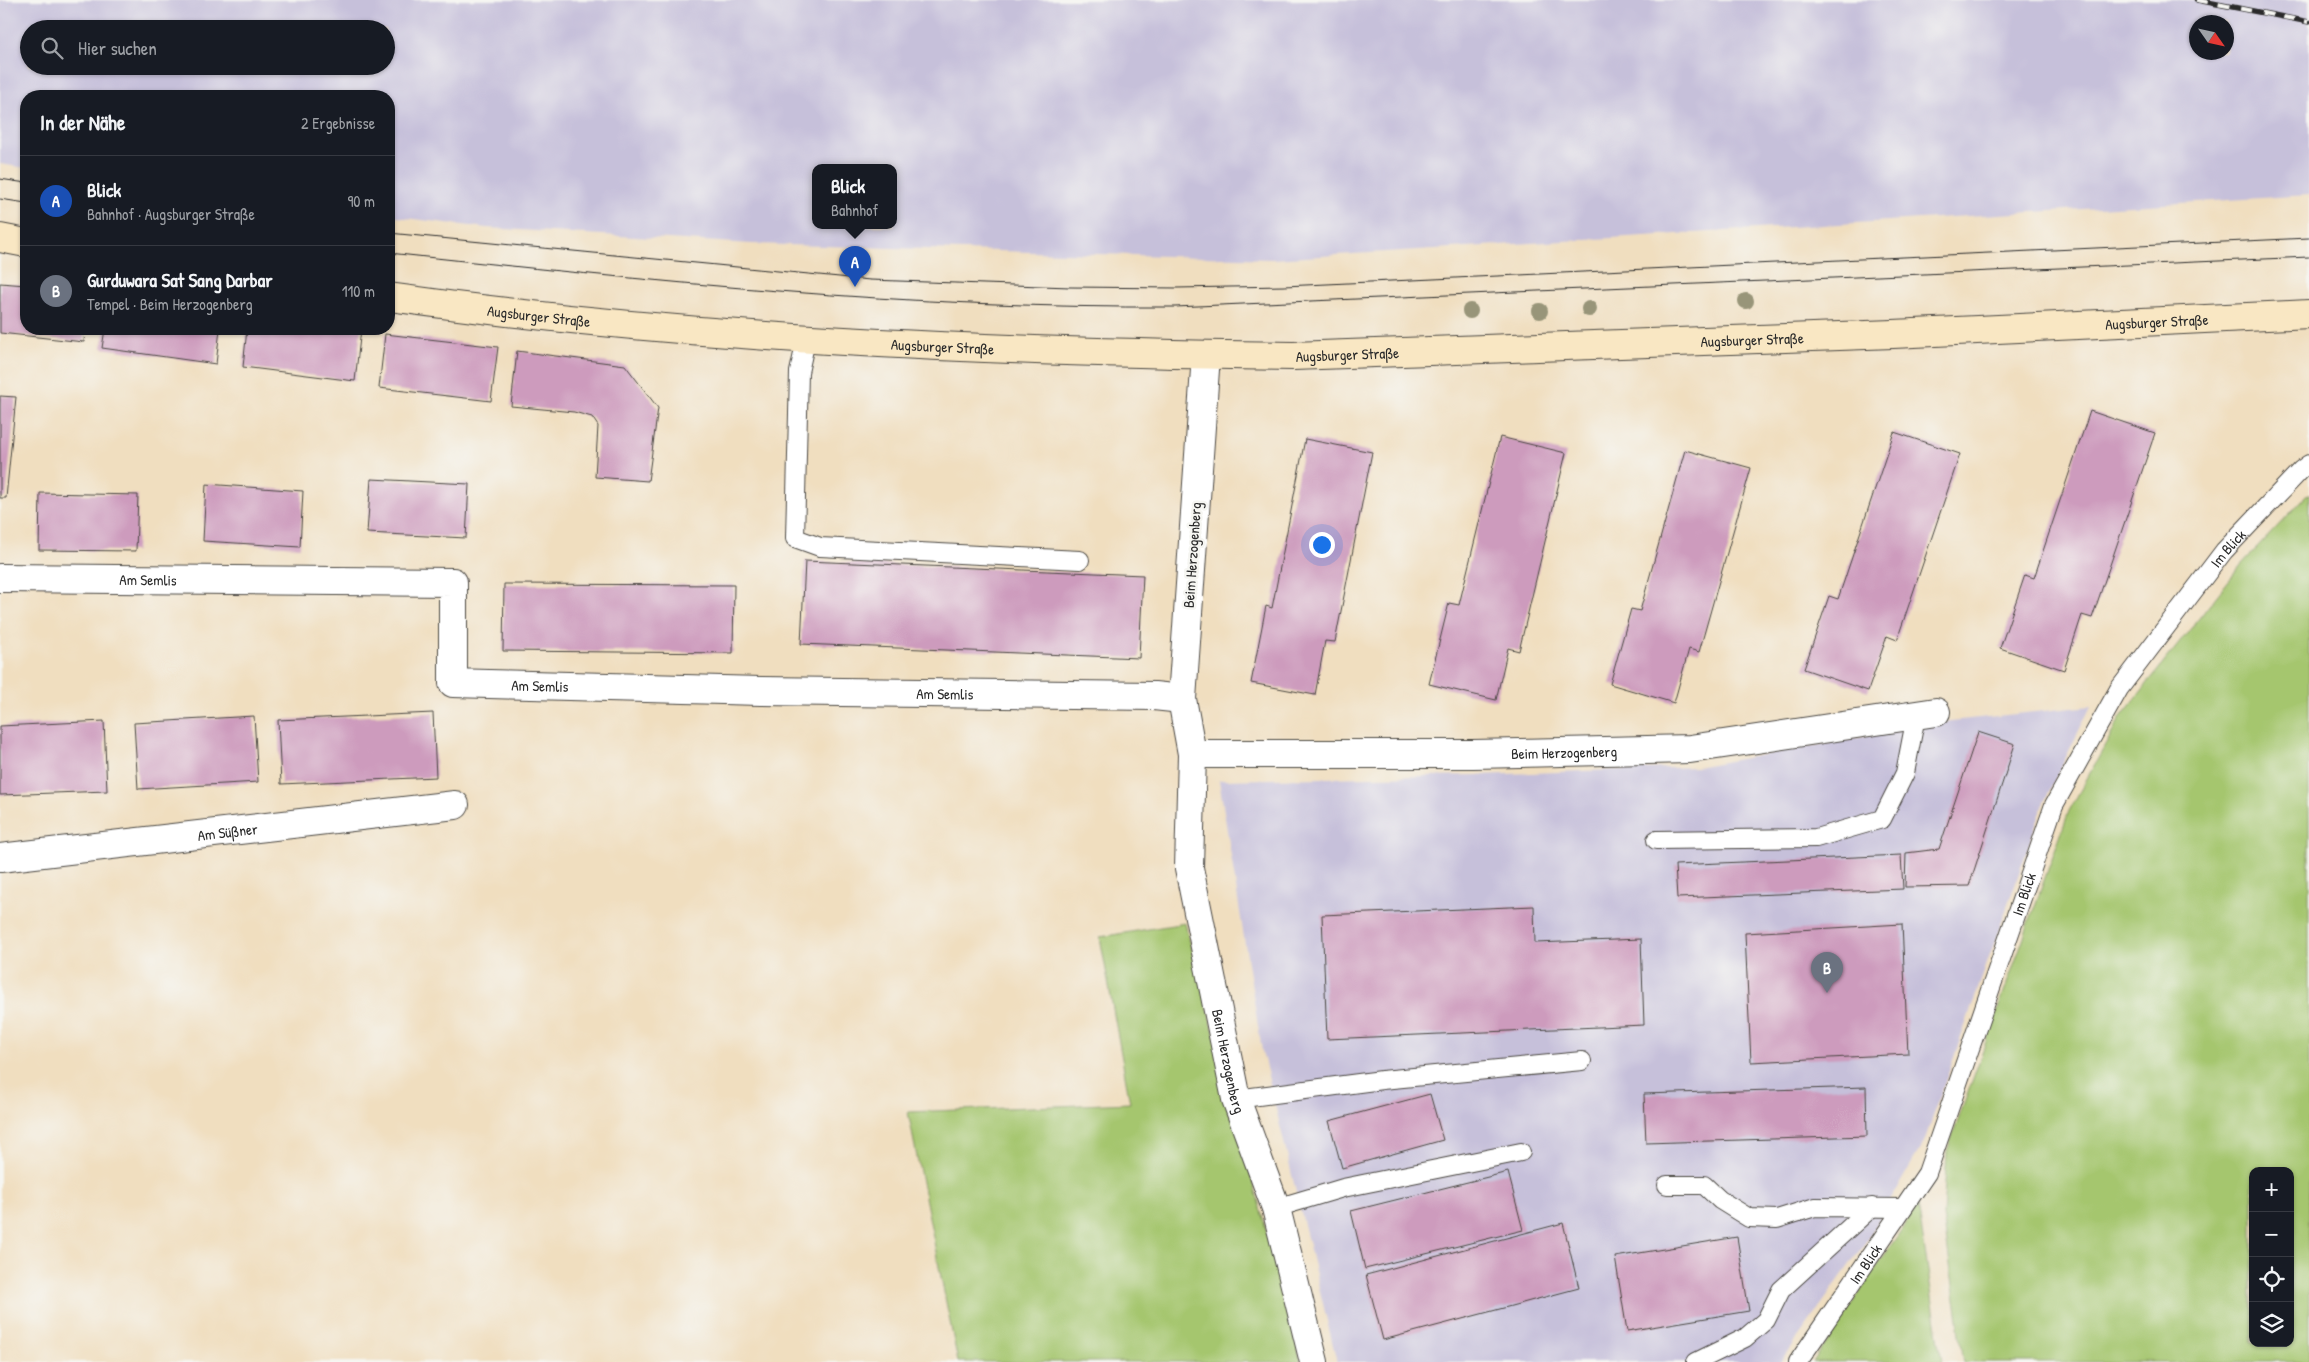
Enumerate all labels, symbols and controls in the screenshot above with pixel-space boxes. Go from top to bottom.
north arrow [2189,15,2234,60]
search box [20,20,395,75]
icon: search [38,34,66,62]
text: Hier suchen [78,35,157,61]
text: In der Nähe [40,108,125,137]
text: 2 Ergebnisse [301,112,375,134]
popup [812,164,897,229]
text: Blick [831,173,865,199]
text: Blick [87,177,121,203]
text: A [52,190,60,212]
text: 90 m [347,190,375,212]
text: Bahnhof [831,199,878,221]
text: Bahnhof · Augsburger Straße [87,203,255,225]
pin: A [839,246,871,287]
text: Gurduwara Sat Sang Darbar [87,267,272,293]
text: B [52,280,60,302]
text: 110 m [342,280,375,302]
text: Tempel · Beim Herzogenberg [87,293,253,315]
street label: Augsburger Straße [486,299,591,332]
street label: Augsburger Straße [2105,308,2209,334]
street label: Augsburger Straße [1700,327,1804,352]
street label: Augsburger Straße [890,333,995,359]
street label: Augsburger Straße [1295,342,1399,366]
street label: Beim Herzogenberg [1178,501,1206,609]
street label: Im Blick [2205,524,2250,571]
your location [1309,532,1335,558]
street label: Am Semlis [119,569,177,590]
street label: Am Semlis [511,674,569,697]
street label: Am Semlis [916,682,974,704]
street label: Beim Herzogenberg [1511,740,1618,764]
street label: Am Süßner [196,818,259,845]
street label: Im Blick [2006,870,2040,918]
pin: B [1811,952,1843,993]
street label: Beim Herzogenberg [1207,1007,1251,1117]
map controls [2249,1167,2294,1347]
button: + [2249,1167,2294,1212]
button: − [2249,1212,2294,1257]
street label: Im Blick [1844,1240,1886,1288]
button: locate [2249,1257,2294,1302]
button: layers [2249,1302,2294,1347]

